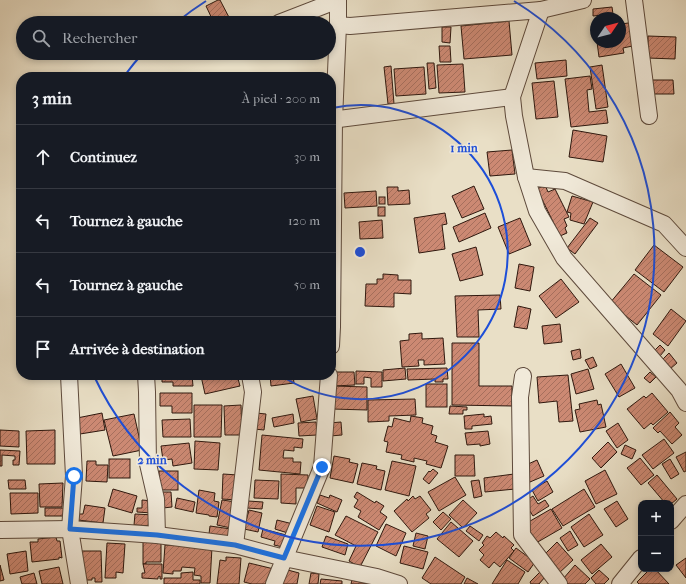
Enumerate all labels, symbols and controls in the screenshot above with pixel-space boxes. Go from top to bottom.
north arrow [590,12,626,48]
search box [16,16,336,60]
icon: search [30,27,52,49]
text: Rechercher [62,29,137,47]
text: 3 min [32,88,72,108]
text: À pied · 200 m [242,91,320,106]
text: 1 min [450,141,479,155]
icon: ahead [32,146,54,168]
text: Continuez [70,148,137,166]
text: 30 m [294,149,320,164]
icon: left [32,210,54,232]
text: Tournez à gauche [70,212,183,230]
text: 120 m [288,213,320,228]
centre of rings [353,245,367,259]
icon: left [32,274,54,296]
text: Tournez à gauche [70,276,183,294]
text: 50 m [294,277,320,292]
icon: arrive [32,338,54,360]
text: Arrivée à destination [70,340,205,358]
text: 2 min [137,453,168,467]
route end [313,458,331,476]
route start [65,467,83,485]
map controls [638,500,674,572]
button: + [638,500,674,536]
button: − [638,536,674,572]

